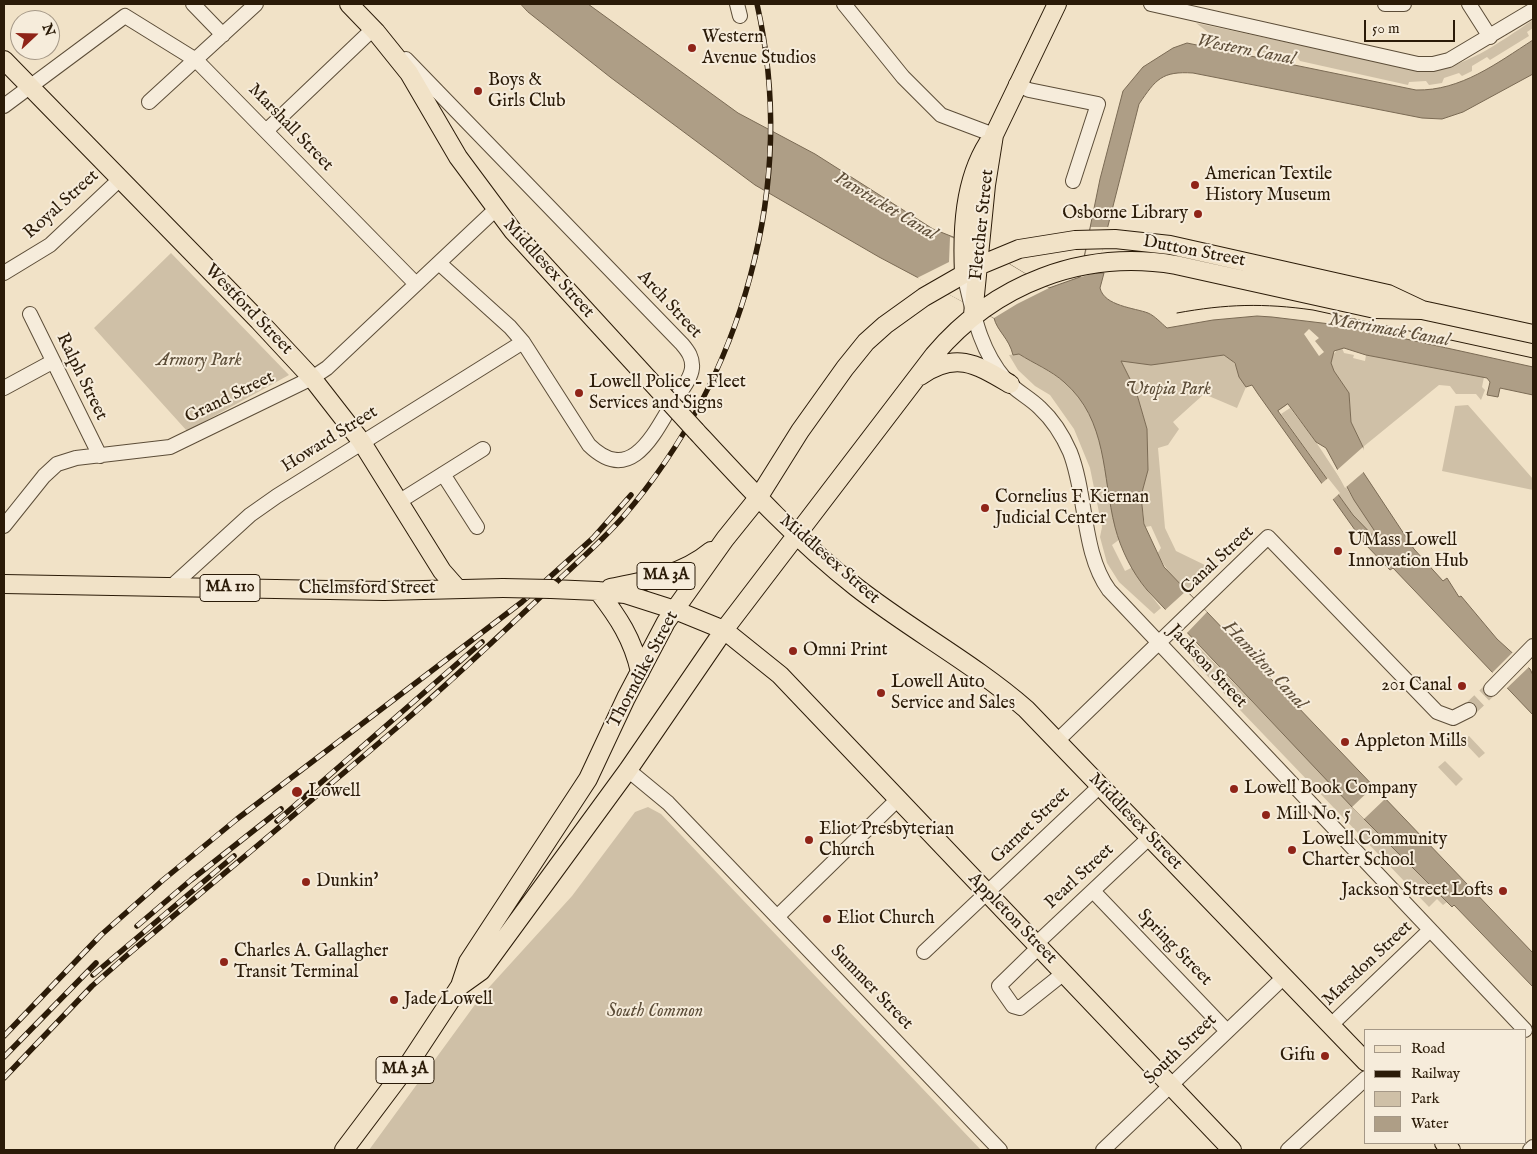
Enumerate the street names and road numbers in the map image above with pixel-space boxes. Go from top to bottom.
street label: Marshall Street [243,80,337,176]
street label: Royal Street [20,166,104,244]
street label: Fletcher Street [966,168,1000,282]
street label: Middlesex Street [498,215,598,323]
street label: Dutton Street [1141,231,1247,273]
street label: Westford Street [199,260,297,360]
street label: Arch Street [632,267,706,343]
street label: Ralph Street [51,330,111,424]
street label: Grand Street [182,367,278,429]
street label: Howard Street [278,402,382,478]
street label: Middlesex Street [774,511,884,609]
street label: Canal Street [1177,522,1259,600]
road number: MA 3A [637,562,695,590]
road number: MA 110 [200,574,260,602]
street label: Chelmsford Street [299,578,435,600]
street label: Thorndike Street [604,608,684,732]
street label: Jackson Street [1163,621,1251,713]
street label: Middlesex Street [1083,769,1187,875]
street label: Garnet Street [987,783,1075,869]
street label: Pearl Street [1041,840,1119,914]
street label: Appleton Street [963,869,1061,969]
street label: Spring Street [1132,905,1216,991]
street label: Marsdon Street [1319,917,1417,1011]
street label: Summer Street [825,941,917,1035]
street label: South Street [1140,1010,1222,1090]
road number: MA 3A [376,1056,434,1084]

